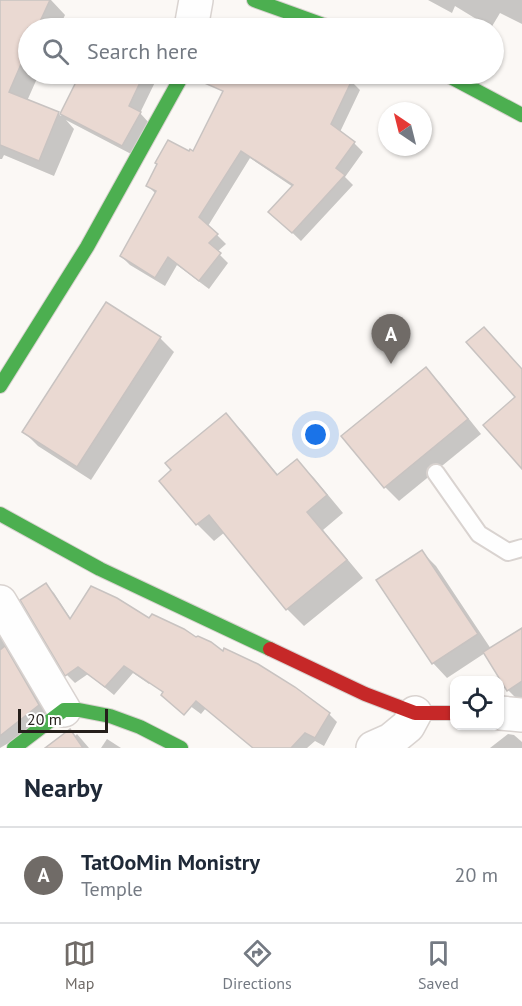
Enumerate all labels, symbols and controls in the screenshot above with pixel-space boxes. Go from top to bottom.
search box [18,18,504,84]
icon: search [39,35,72,68]
text: Search here [87,37,198,65]
north arrow [378,102,432,156]
pin: A [372,314,410,364]
your location [301,420,330,449]
map controls [450,676,504,730]
button: locate [450,676,504,730]
scale bar [18,706,108,734]
text: 20 m [27,709,62,729]
text: Nearby [24,771,102,804]
text: TatOoMin Monistry [81,848,260,876]
text: A [37,862,50,888]
text: 20 m [455,862,498,888]
text: Temple [81,876,143,902]
tab: Map [63,937,96,993]
tab: Directions [223,937,292,993]
tab: Saved [418,937,459,993]

